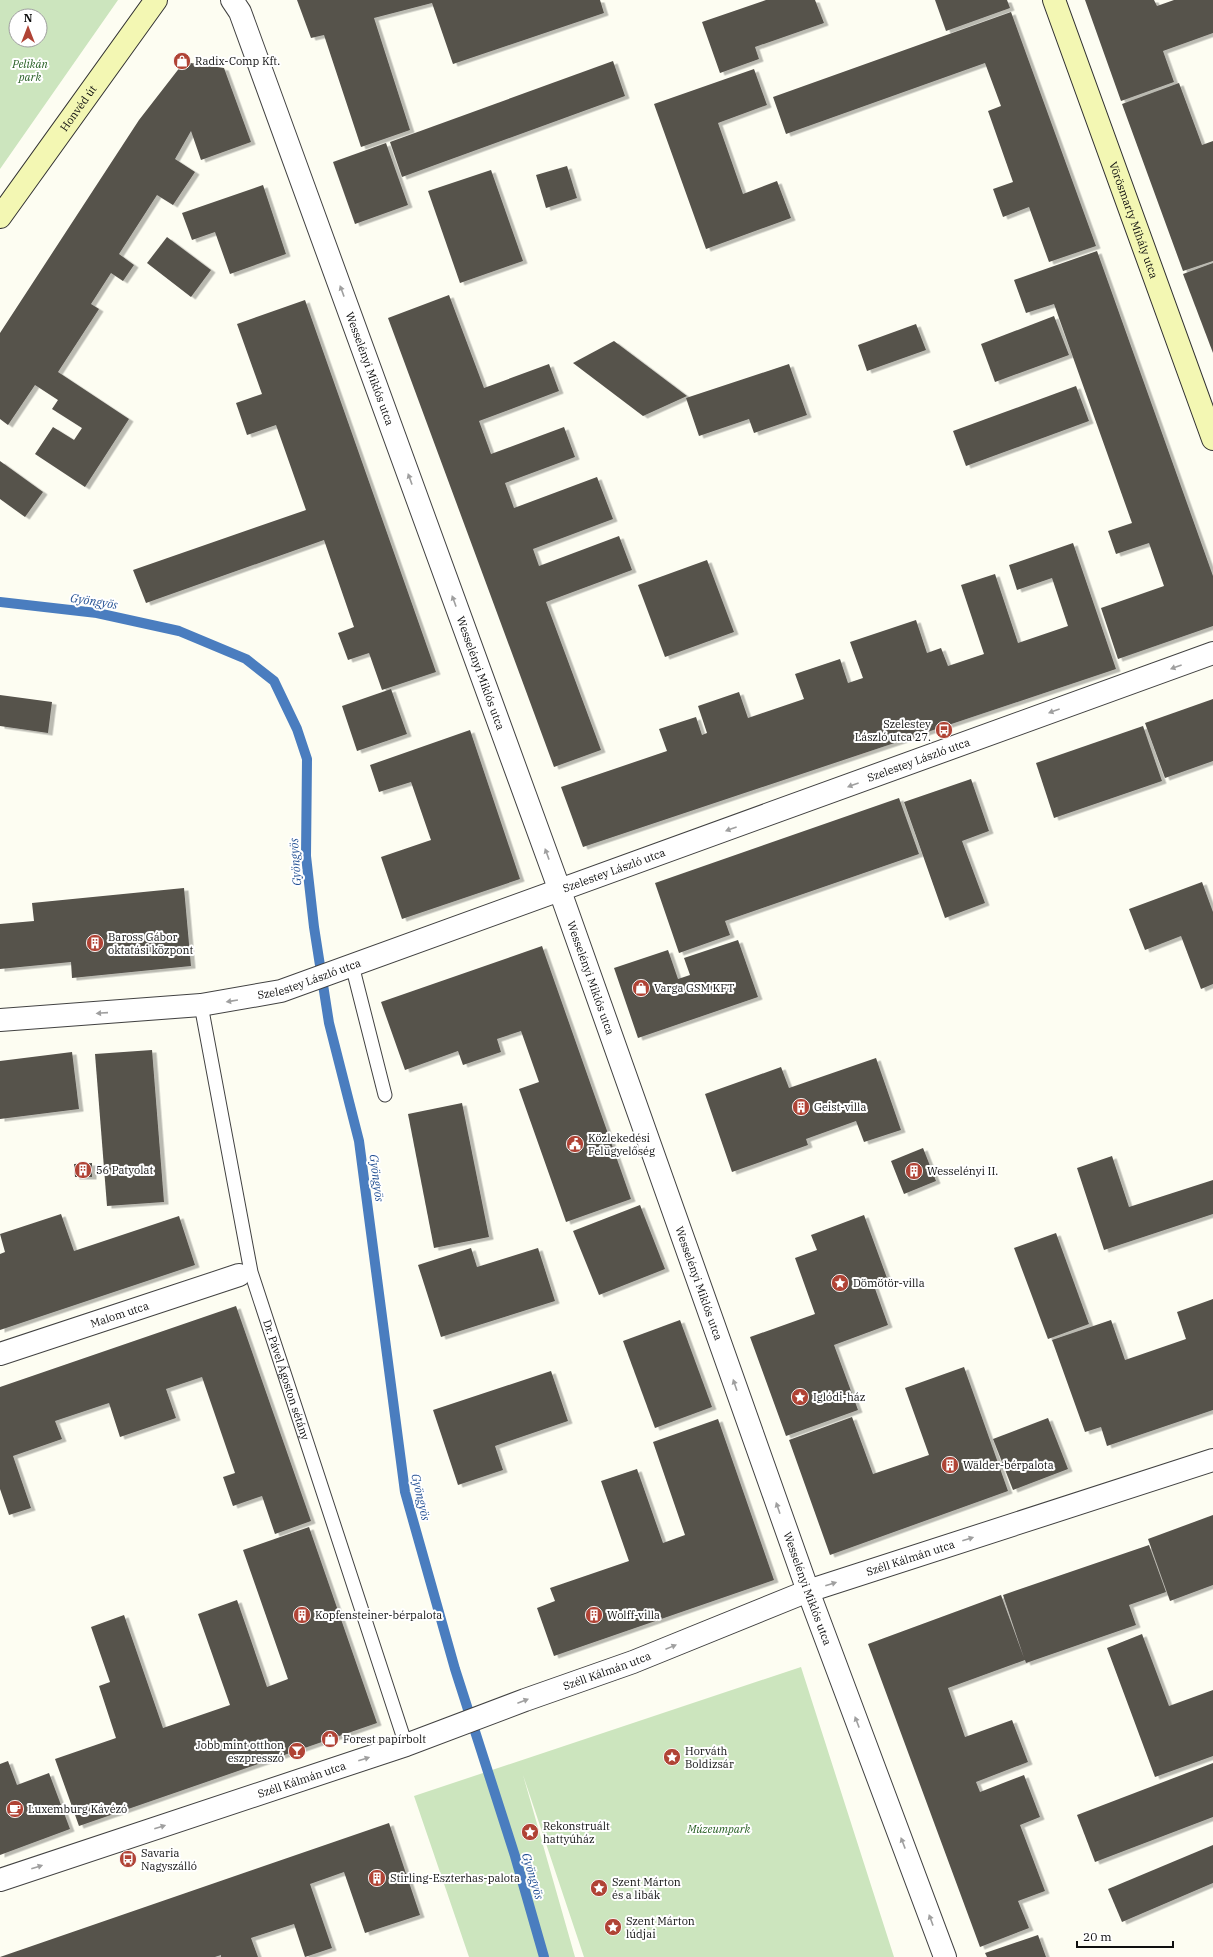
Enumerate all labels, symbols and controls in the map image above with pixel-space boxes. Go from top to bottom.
north arrow [8,8,48,48]
text: N [24,11,33,25]
shop icon: Radix-Comp Kft. [172,51,192,71]
place label: Radix-Comp Kft. [195,54,280,68]
park label: Pelikán park [11,57,49,84]
street label: Honvéd út [57,82,100,134]
street label: Vörösmarty Mihály utca [1106,160,1161,280]
one-way arrow [338,284,344,296]
street label: Wesselényi Miklós utca [343,310,397,427]
one-way arrow [407,472,413,484]
water label: Gyöngyös [69,590,119,612]
one-way arrow [451,594,457,606]
street label: Wesselényi Miklós utca [454,614,508,732]
one-way arrow [1170,664,1182,670]
one-way arrow [1048,709,1060,715]
place label: Szelestey László utca 27. [855,717,931,744]
bus stop icon: Szelestey László utca 27. [934,720,954,740]
street label: Szelestey László utca [865,735,972,785]
one-way arrow [847,782,859,788]
one-way arrow [725,826,737,832]
water label: Gyöngyös [286,837,304,886]
street label: Szelestey László utca [561,845,667,895]
one-way arrow [543,848,549,860]
street label: Wesselényi Miklós utca [564,919,617,1037]
place label: Baross Gábor oktatási központ [108,930,194,957]
building icon: Baross Gábor oktatási központ [85,933,105,953]
street label: Szelestey László utca [256,956,363,1002]
shop icon: Varga GSM KFT [631,978,651,998]
place label: Varga GSM KFT [654,981,734,995]
one-way arrow [226,998,238,1004]
one-way arrow [96,1009,108,1016]
building icon: Geist-villa [791,1097,811,1117]
place label: Geist-villa [814,1100,866,1114]
place label: Közlekedési Felügyelőség [588,1131,655,1158]
public building icon: Közlekedési Felügyelőség [565,1134,585,1154]
water label: Gyöngyös [367,1153,387,1203]
building icon: 56 Patyolat [73,1160,93,1180]
building icon: Wesselényi II. [904,1161,924,1181]
place label: 56 Patyolat [96,1163,153,1177]
place label: Wesselényi II. [927,1164,998,1178]
street label: Wesselényi Miklós utca [672,1224,726,1342]
place icon: Dömötör-villa [830,1273,850,1293]
place label: Dömötör-villa [853,1276,925,1290]
street label: Malom utca [89,1298,151,1331]
street label: Dr. Pável Ágoston sétány [260,1318,313,1442]
one-way arrow [732,1379,738,1391]
place icon: Iglódi-ház [790,1387,810,1407]
place label: Iglódi-ház [813,1390,866,1404]
building icon: Wälder-bérpalota [940,1455,960,1475]
place label: Wälder-bérpalota [963,1458,1054,1472]
water label: Gyöngyös [408,1472,434,1523]
one-way arrow [775,1501,781,1513]
street label: Wesselényi Miklós utca [781,1530,835,1647]
one-way arrow [962,1536,974,1542]
street label: Széll Kálmán utca [864,1537,956,1579]
one-way arrow [825,1581,837,1587]
building icon: Kopfensteiner-bérpalota [292,1605,312,1625]
building icon: Wolff-villa [584,1605,604,1625]
place label: Kopfensteiner-bérpalota [315,1608,442,1622]
place label: Wolff-villa [607,1608,660,1622]
one-way arrow [666,1643,678,1649]
street label: Széll Kálmán utca [561,1649,653,1693]
one-way arrow [517,1697,529,1703]
one-way arrow [854,1715,860,1727]
shop icon: Forest papírbolt [320,1729,340,1749]
place label: Forest papírbolt [343,1732,426,1746]
place label: Jobb mint otthon eszpresszó [196,1738,284,1765]
bar icon: Jobb mint otthon eszpresszó [287,1741,307,1761]
place label: Horváth Boldizsár [685,1744,734,1771]
place icon: Horváth Boldizsár [662,1747,682,1767]
one-way arrow [358,1756,370,1762]
street label: Széll Kálmán utca [256,1758,348,1801]
cafe icon: Luxemburg Kávézó [5,1799,25,1819]
place label: Luxemburg Kávézó [28,1802,127,1816]
place label: Rekonstruált hattyúház [543,1819,610,1846]
place icon: Rekonstruált hattyúház [520,1822,540,1842]
park label: Múzeumpark [687,1822,751,1836]
one-way arrow [155,1823,167,1829]
one-way arrow [899,1837,905,1849]
place label: Savaria Nagyszálló [141,1846,197,1873]
bus stop icon: Savaria Nagyszálló [118,1849,138,1869]
water label: Gyöngyös [519,1851,547,1902]
one-way arrow [31,1864,43,1870]
building icon: Stirling-Eszterhas-palota [367,1868,387,1888]
place label: Stirling-Eszterhas-palota [390,1871,520,1885]
place label: Szent Márton és a libák [612,1875,681,1902]
place icon: Szent Márton és a libák [589,1878,609,1898]
place label: Szent Márton lúdjai [626,1914,695,1941]
one-way arrow [928,1914,934,1926]
place icon: Szent Márton lúdjai [603,1917,623,1937]
scale bar [1077,1923,1173,1949]
text: 20 m [1083,1929,1112,1944]

